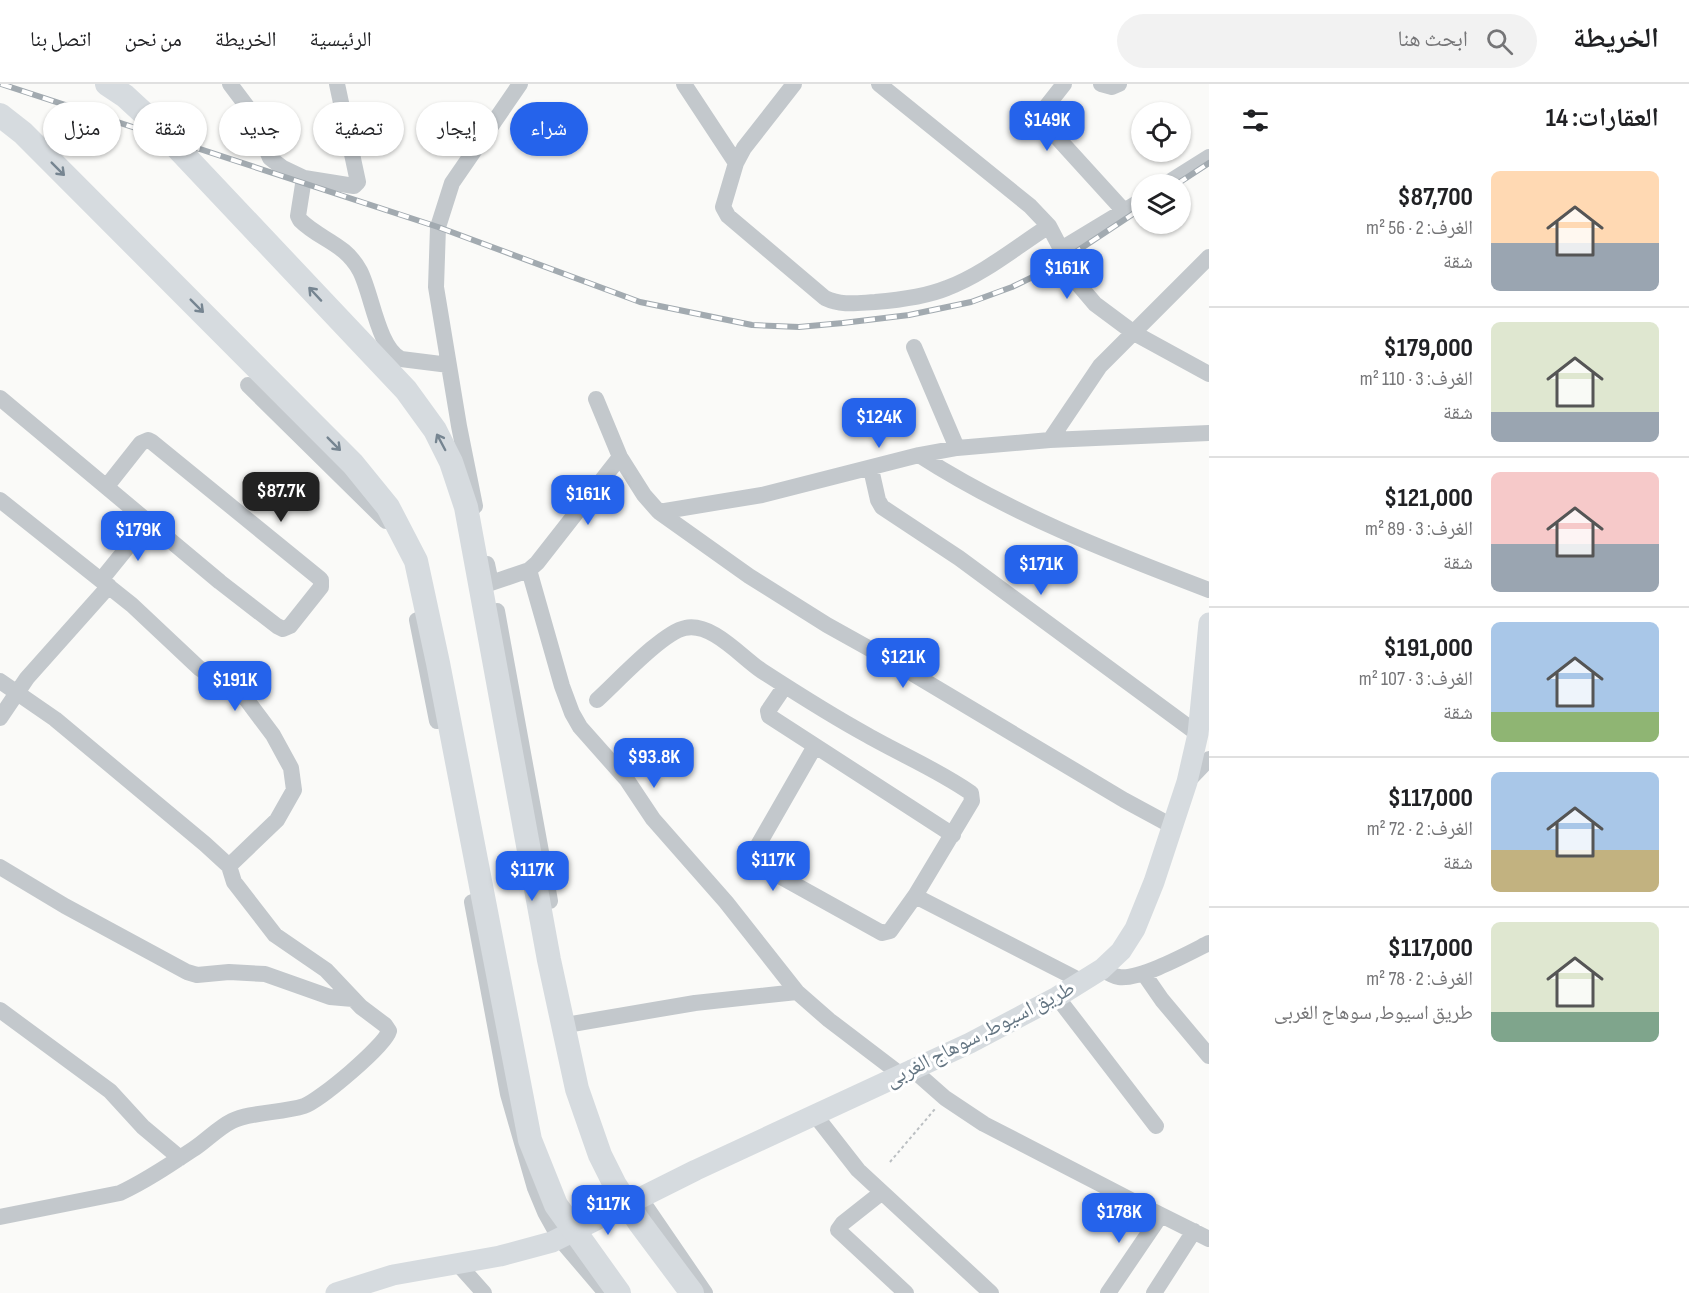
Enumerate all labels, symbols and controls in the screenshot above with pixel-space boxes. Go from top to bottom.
search box [1117,14,1537,68]
text: الخريطة [1573,22,1659,55]
icon: search [1483,25,1516,58]
text: ابحث هنا [1398,26,1468,53]
text: اتصل بنا [30,27,92,52]
text: من نحن [125,27,182,52]
text: الخريطة [215,27,277,52]
text: الرئيسية [310,27,372,52]
pin: $149K [1005,101,1089,152]
chip: منزل [43,102,121,156]
chip: شقة [133,102,207,156]
chip: جديد [219,102,301,156]
chip: تصفية [313,102,404,156]
chip: إيجار [416,102,498,156]
chip: شراء [510,102,588,156]
map controls [1131,102,1191,234]
button: locate [1131,102,1191,162]
text: العقارات: 14 [1546,103,1659,134]
icon: filters [1239,104,1272,137]
text: $149K [1024,108,1070,132]
one-way arrow [51,161,66,176]
button: layers [1131,174,1191,234]
text: $87,700 [1397,182,1473,213]
icon: home [1539,195,1611,267]
text: الغرف: 2 · 56 m² [1366,216,1473,240]
pin: $161K [1025,249,1109,300]
text: شقة [1443,250,1473,274]
text: $161K [1044,256,1090,280]
one-way arrow [308,287,322,302]
one-way arrow [189,299,204,313]
text: $179,000 [1383,333,1473,364]
icon: home [1539,346,1611,418]
text: الغرف: 3 · 110 m² [1360,367,1473,391]
pin: $124K [837,398,921,449]
text: شقة [1443,401,1473,425]
text: $124K [856,405,902,429]
one-way arrow [435,434,447,451]
one-way arrow [327,437,342,452]
pin: $87.7K [232,472,330,523]
pin: $161K [546,475,630,526]
text: $87.7K [256,479,306,503]
text: $161K [565,482,611,506]
text: $121,000 [1384,483,1473,514]
icon: home [1539,496,1611,568]
pin: $179K [96,511,180,562]
text: الغرف: 3 · 89 m² [1365,517,1473,541]
text: $179K [115,518,161,542]
pin: $171K [999,545,1083,596]
text: شقة [1443,551,1473,575]
text: $171K [1019,552,1063,576]
text: $191,000 [1383,633,1473,664]
pin: $121K [861,638,945,689]
text: $121K [881,645,926,669]
icon: home [1539,646,1611,718]
pin: $191K [193,661,277,712]
text: الغرف: 3 · 107 m² [1359,667,1473,691]
text: $191K [212,668,258,692]
text: شقة [1443,701,1473,725]
pin: $93.8K [605,738,703,789]
text: $93.8K [628,745,680,769]
text: $117,000 [1388,783,1473,814]
icon: home [1539,796,1611,868]
text: الغرف: 2 · 72 m² [1367,817,1473,841]
pin: $117K [731,841,815,892]
text: $117K [751,848,795,872]
pin: $117K [490,851,574,902]
text: شقة [1443,851,1473,875]
text: $117K [510,858,554,882]
text: $117,000 [1388,933,1473,964]
icon: home [1539,946,1611,1018]
text: الغرف: 2 · 78 m² [1366,967,1473,991]
street label: طريق اسيوط, سوهاج الغربى [881,975,1079,1093]
text: طريق اسيوط, سوهاج الغربى [1274,1001,1473,1025]
pin: $117K [566,1185,650,1236]
text: $117K [586,1192,630,1216]
pin: $178K [1077,1193,1161,1244]
text: $178K [1096,1200,1142,1224]

